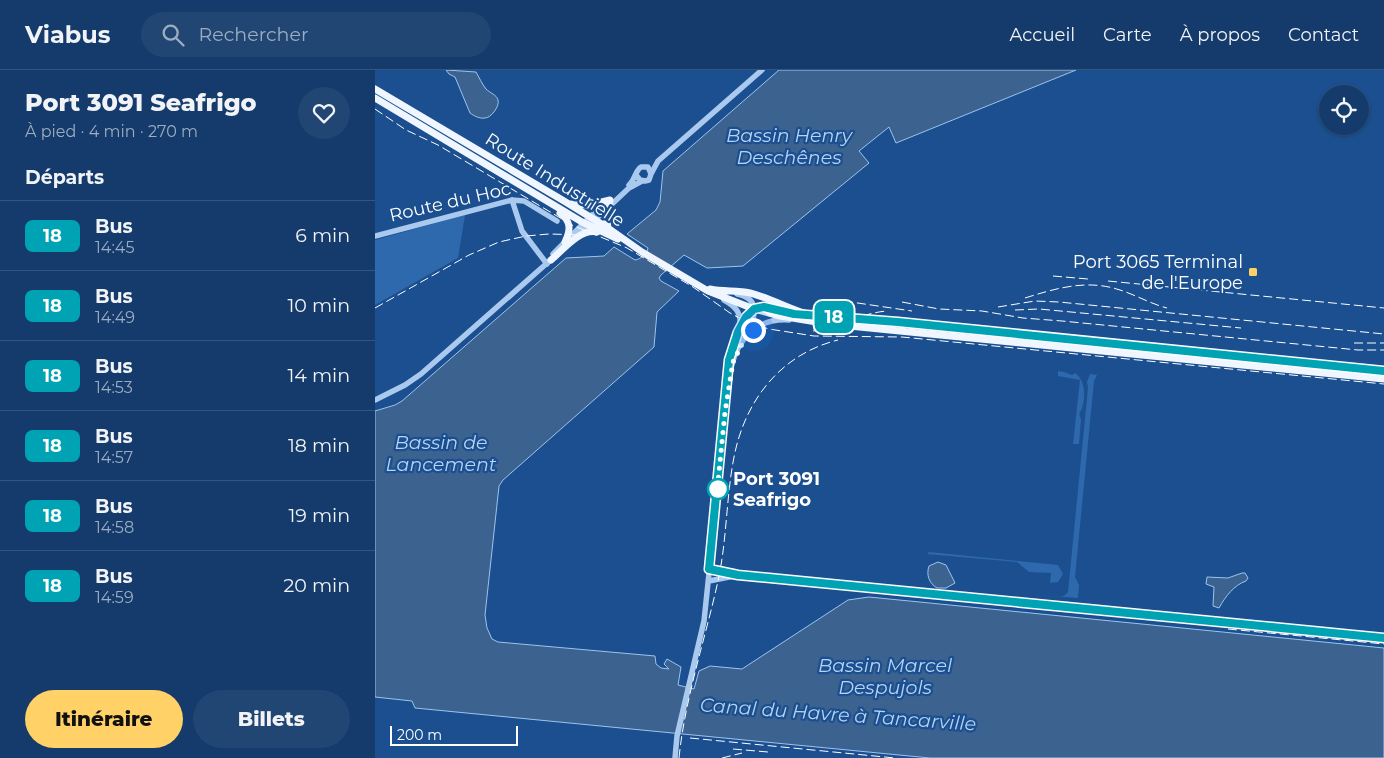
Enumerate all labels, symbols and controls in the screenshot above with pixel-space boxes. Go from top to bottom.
search box [141,12,491,57]
text: Viabus [25,20,111,49]
icon: search [159,21,187,49]
text: Rechercher [199,23,309,46]
text: Accueil [1010,24,1075,46]
text: Carte [1103,24,1152,46]
text: À propos [1180,24,1260,46]
text: Contact [1288,24,1359,46]
map controls [1319,85,1369,135]
button: locate [1319,85,1369,135]
button: heart [298,87,350,139]
text: Port 3091 Seafrigo [25,88,257,117]
text: À pied · 4 min · 270 m [25,122,198,141]
water label: Bassin Henry Deschênes [726,124,854,169]
street label: Route Industrielle [481,128,629,232]
text: Départs [25,166,104,189]
street label: Route du Hoc [387,177,513,227]
text: Bus [95,215,133,238]
text: 6 min [295,224,350,247]
text: 18 [43,225,62,247]
text: 14:45 [95,238,134,257]
place label: Port 3065 Terminal de l'Europe [1073,251,1243,294]
marker: Port 3065 Terminal de l'Europe [1247,266,1259,278]
text: Bus [95,285,133,308]
text: 10 min [287,294,350,317]
text: 18 [43,295,62,317]
line badge: 18 [811,301,857,333]
text: 18 [825,306,843,328]
text: 14:49 [95,308,135,327]
your location [741,318,766,343]
text: Bus [95,355,133,378]
text: 14 min [287,364,350,387]
text: 18 [43,365,62,387]
text: 14:53 [95,378,133,397]
text: Bus [95,425,133,448]
water label: Bassin de Lancement [386,431,497,476]
text: 18 min [288,434,350,457]
text: 18 [43,435,62,457]
text: 14:57 [95,448,133,467]
place label: Port 3091 Seafrigo [733,468,820,511]
marker: Port 3091 Seafrigo [707,478,729,500]
text: Bus [95,495,133,518]
text: 19 min [288,504,350,527]
text: 18 [43,505,62,527]
text: 14:58 [95,518,134,537]
text: Bus [95,565,133,588]
text: 20 min [284,574,350,597]
text: 18 [43,575,62,597]
text: 14:59 [95,588,134,607]
water label: Bassin Marcel Despujols [818,654,953,699]
button: Itinéraire [25,690,183,748]
button: Billets [193,690,350,748]
water label: Canal du Havre à Tancarville [699,693,977,736]
scale bar [390,723,517,746]
text: 200 m [397,726,442,744]

